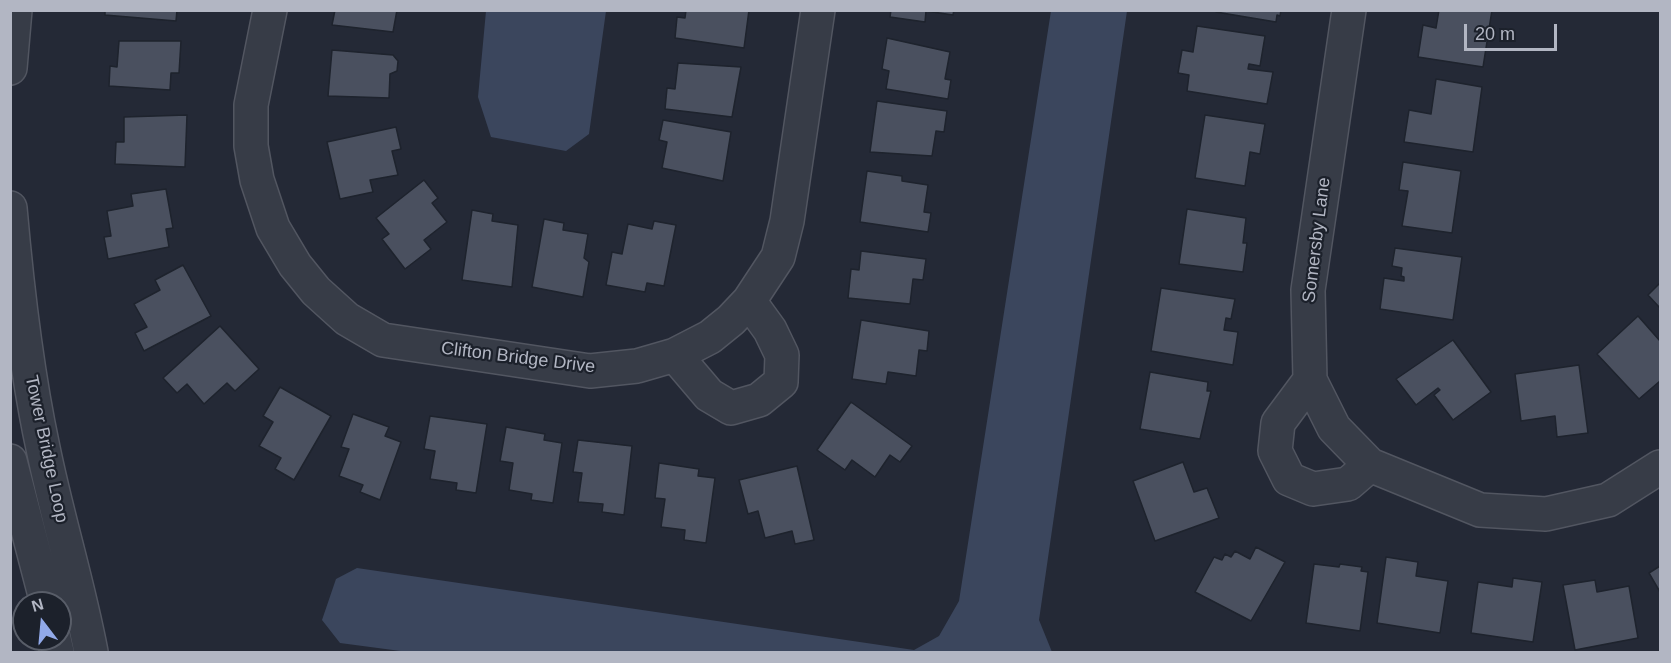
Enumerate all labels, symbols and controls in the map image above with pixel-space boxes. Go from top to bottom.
scale bar [1467,12,1560,50]
text: 20 m [1475,24,1515,44]
street label: Somersby Lane [1299,176,1335,304]
street label: Clifton Bridge Drive [440,338,596,378]
street label: Tower Bridge Loop [20,373,72,525]
north arrow [12,591,72,651]
text: N [30,595,45,615]

